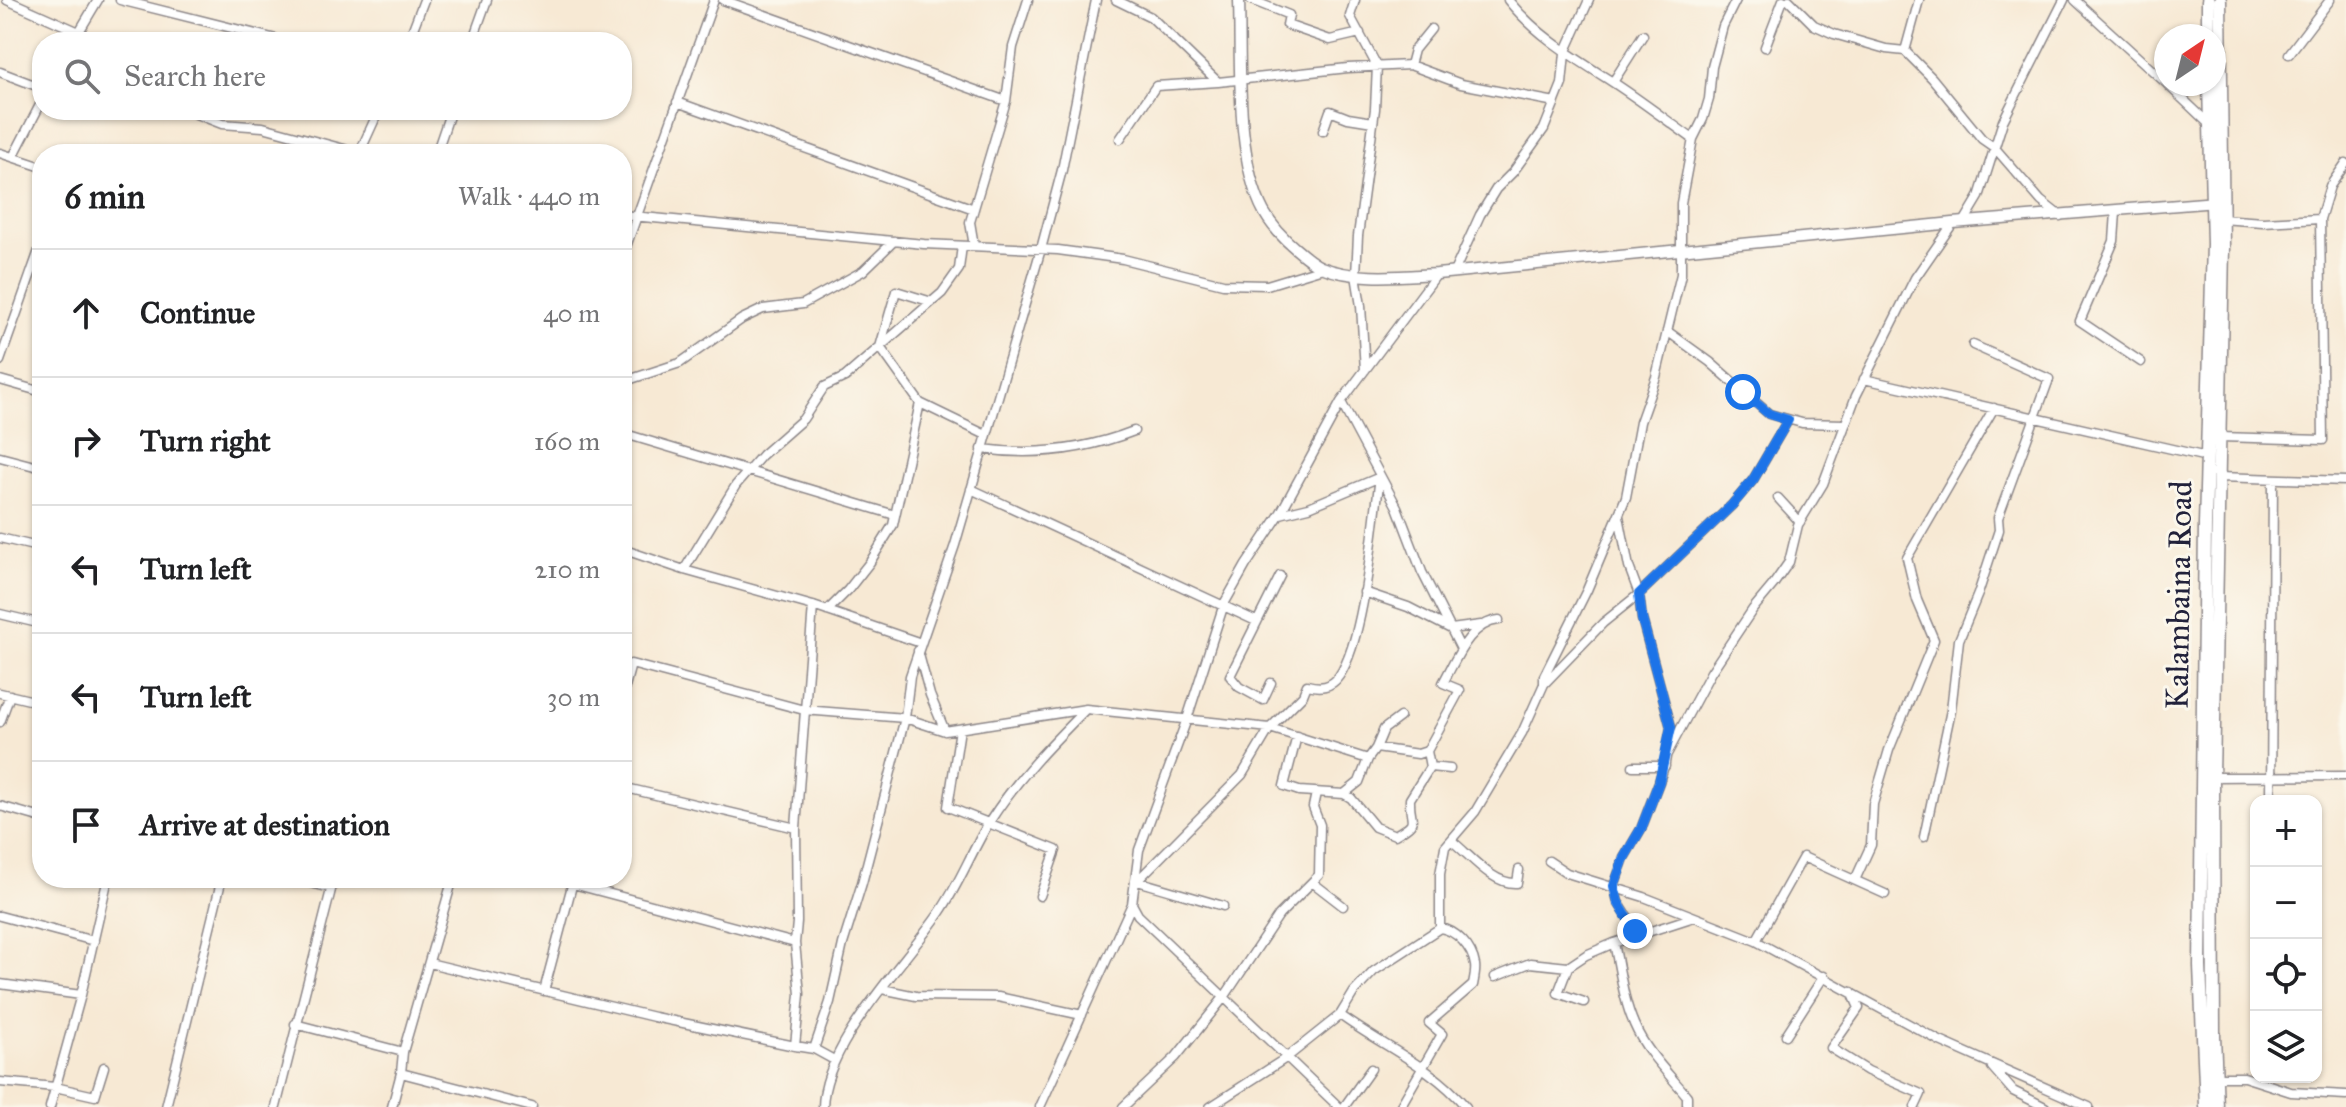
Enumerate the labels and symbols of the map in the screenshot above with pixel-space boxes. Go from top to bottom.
north arrow [2154,24,2226,96]
route start [1725,374,1761,410]
street label: Kalambaina Road [2158,480,2200,710]
route end [1617,913,1653,949]

